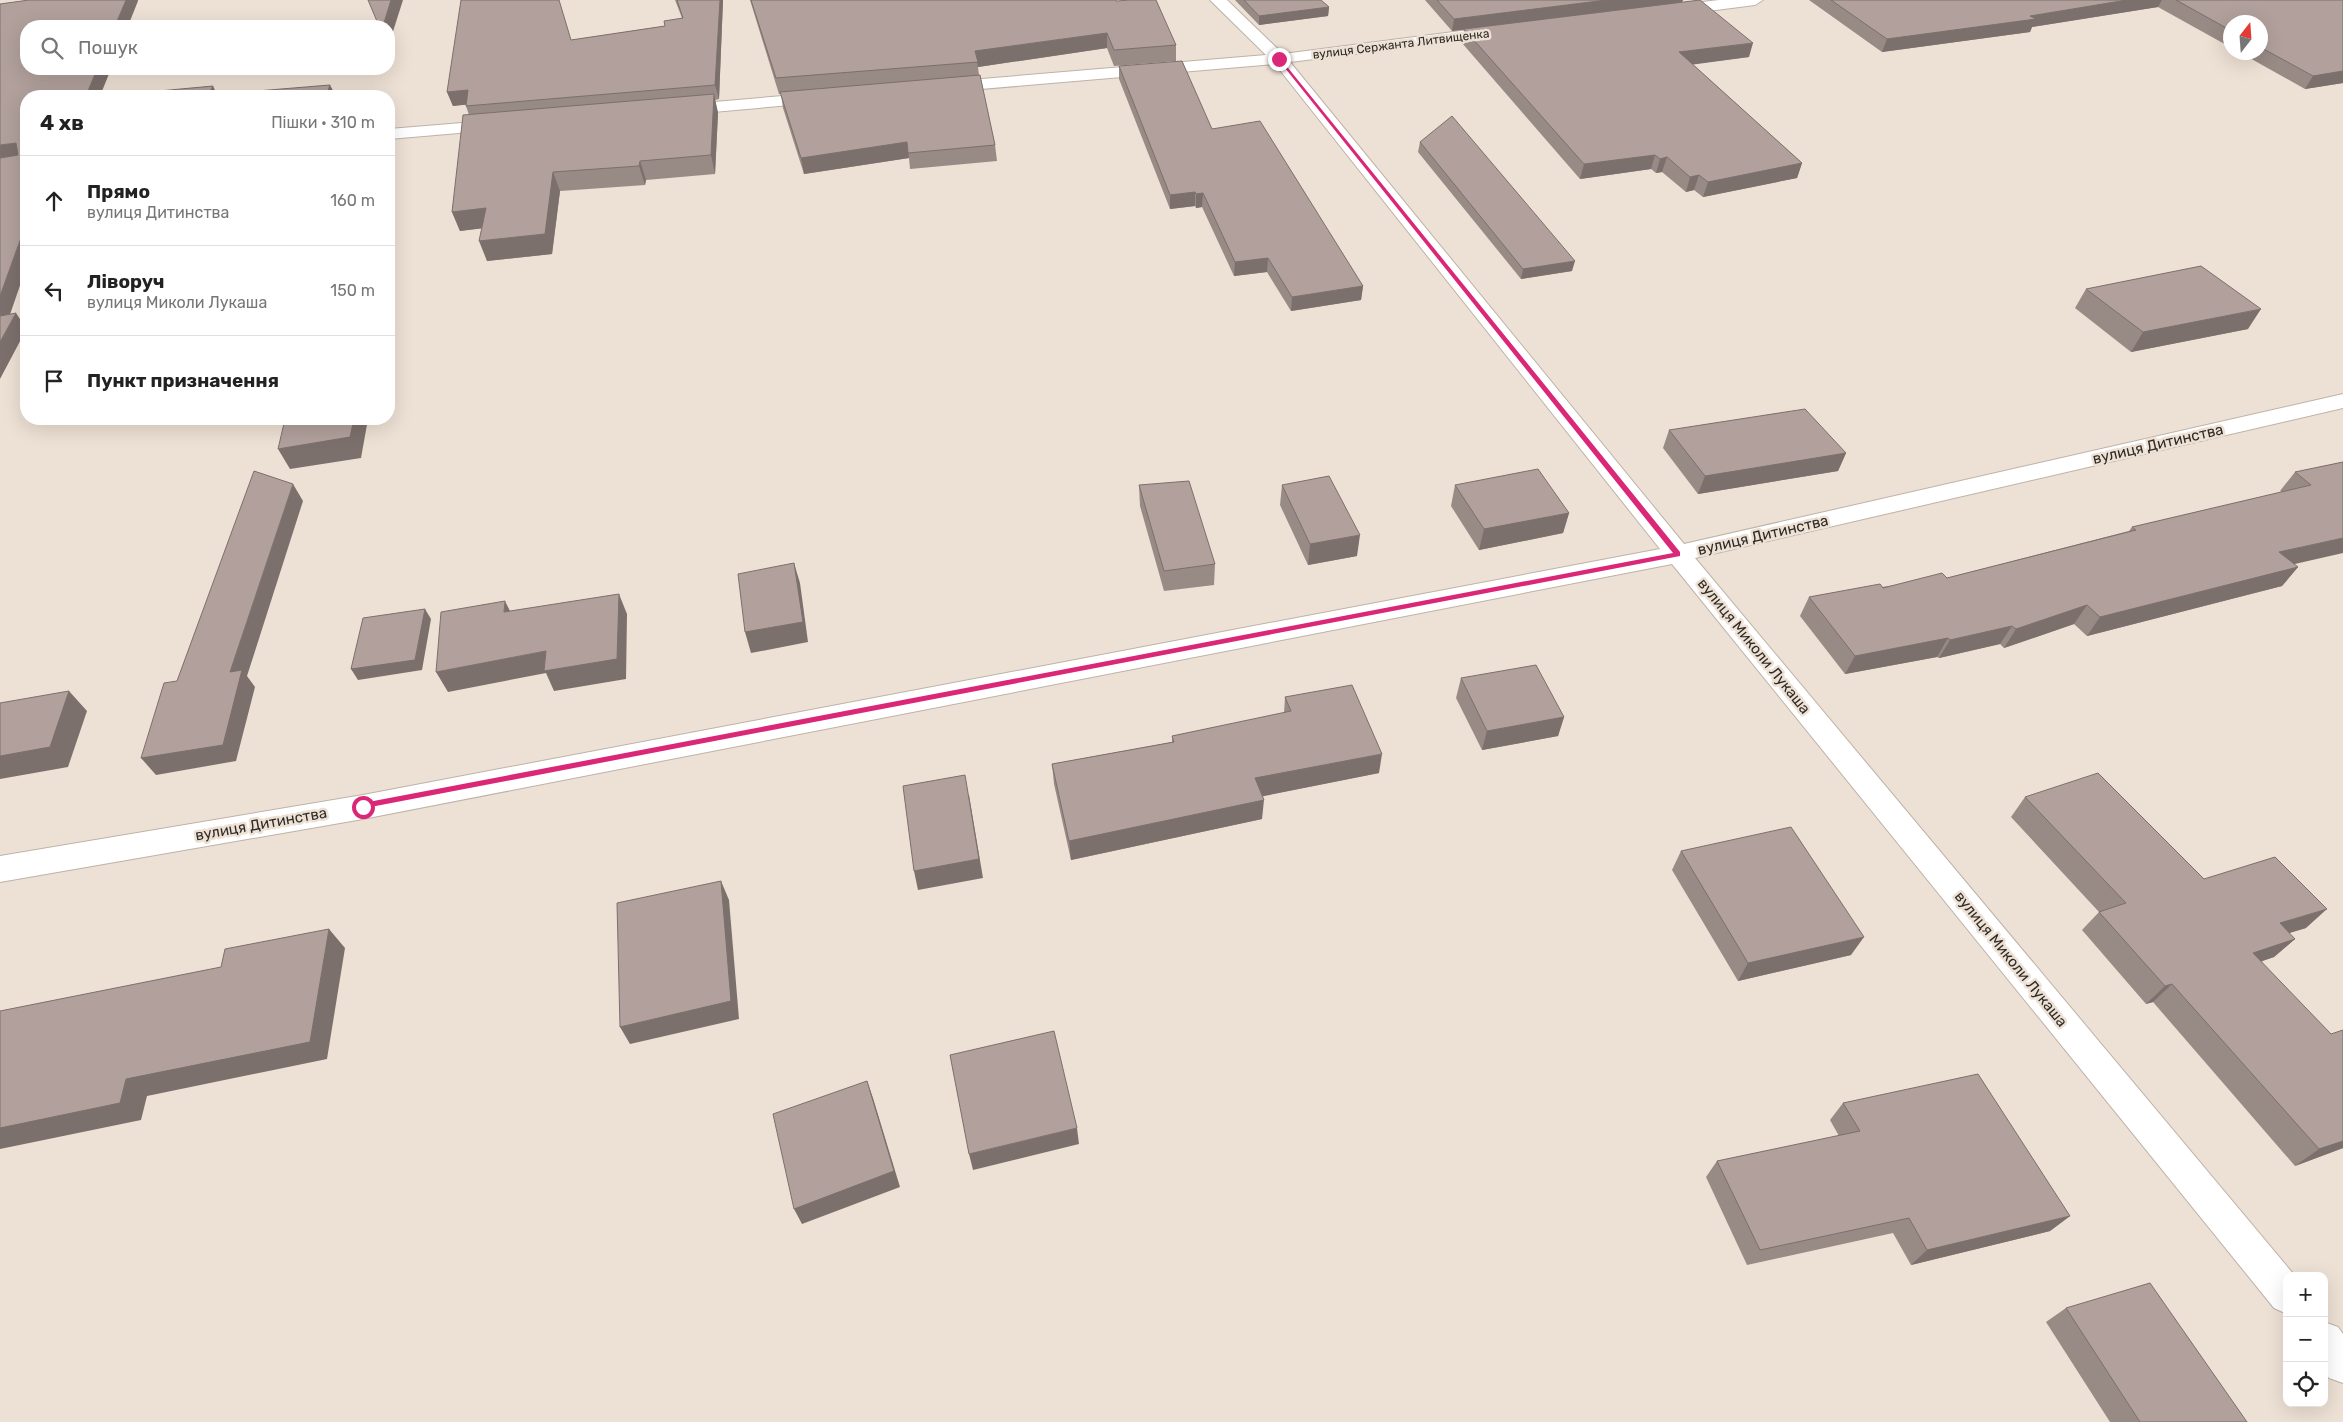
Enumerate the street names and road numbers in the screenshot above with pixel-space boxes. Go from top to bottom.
street label: вулиця Сержанта Литвищенка [1312,26,1490,62]
street label: вулиця Дитинства [2091,420,2225,468]
street label: вулиця Дитинства [1696,511,1830,559]
street label: вулиця Миколи Лукаша [1694,575,1814,717]
street label: вулиця Дитинства [194,804,328,844]
street label: вулиця Миколи Лукаша [1951,888,2071,1030]

